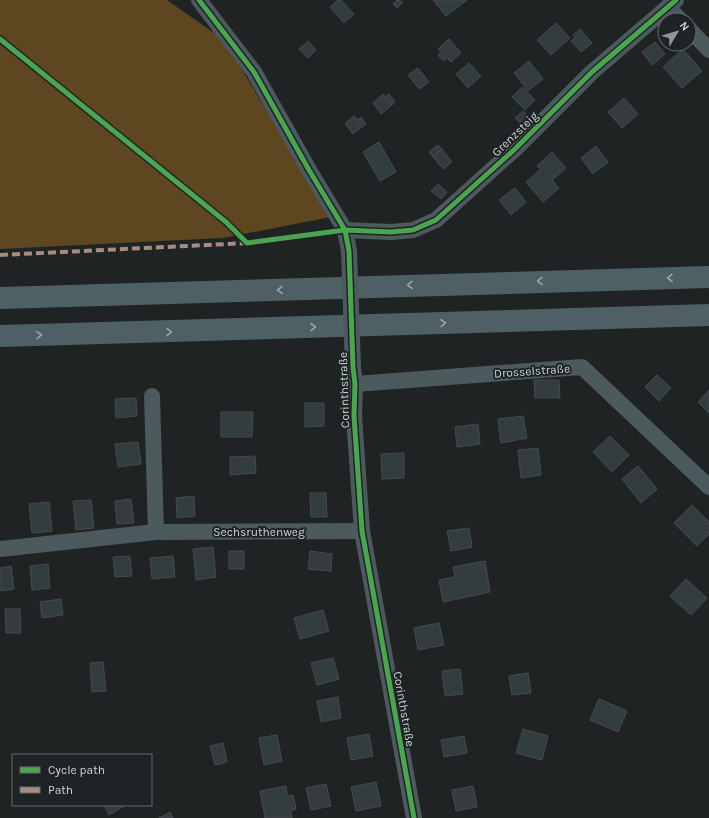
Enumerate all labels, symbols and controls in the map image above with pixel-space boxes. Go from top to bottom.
north arrow [657,12,697,52]
text: N [677,19,692,33]
street label: Grenzsteig [489,108,541,159]
one-way arrow [667,274,673,282]
one-way arrow [537,277,543,285]
one-way arrow [407,281,413,290]
one-way arrow [277,286,283,294]
one-way arrow [440,318,446,327]
one-way arrow [310,323,316,331]
one-way arrow [166,327,172,336]
one-way arrow [36,331,42,339]
street label: Corinthstraße [336,352,352,428]
street label: Drosselstraße [493,361,571,381]
street label: Sechsruthenweg [213,525,305,539]
street label: Corinthstraße [390,670,418,748]
legend [12,754,152,806]
text: Cycle path [48,763,105,777]
text: Path [48,783,73,797]

